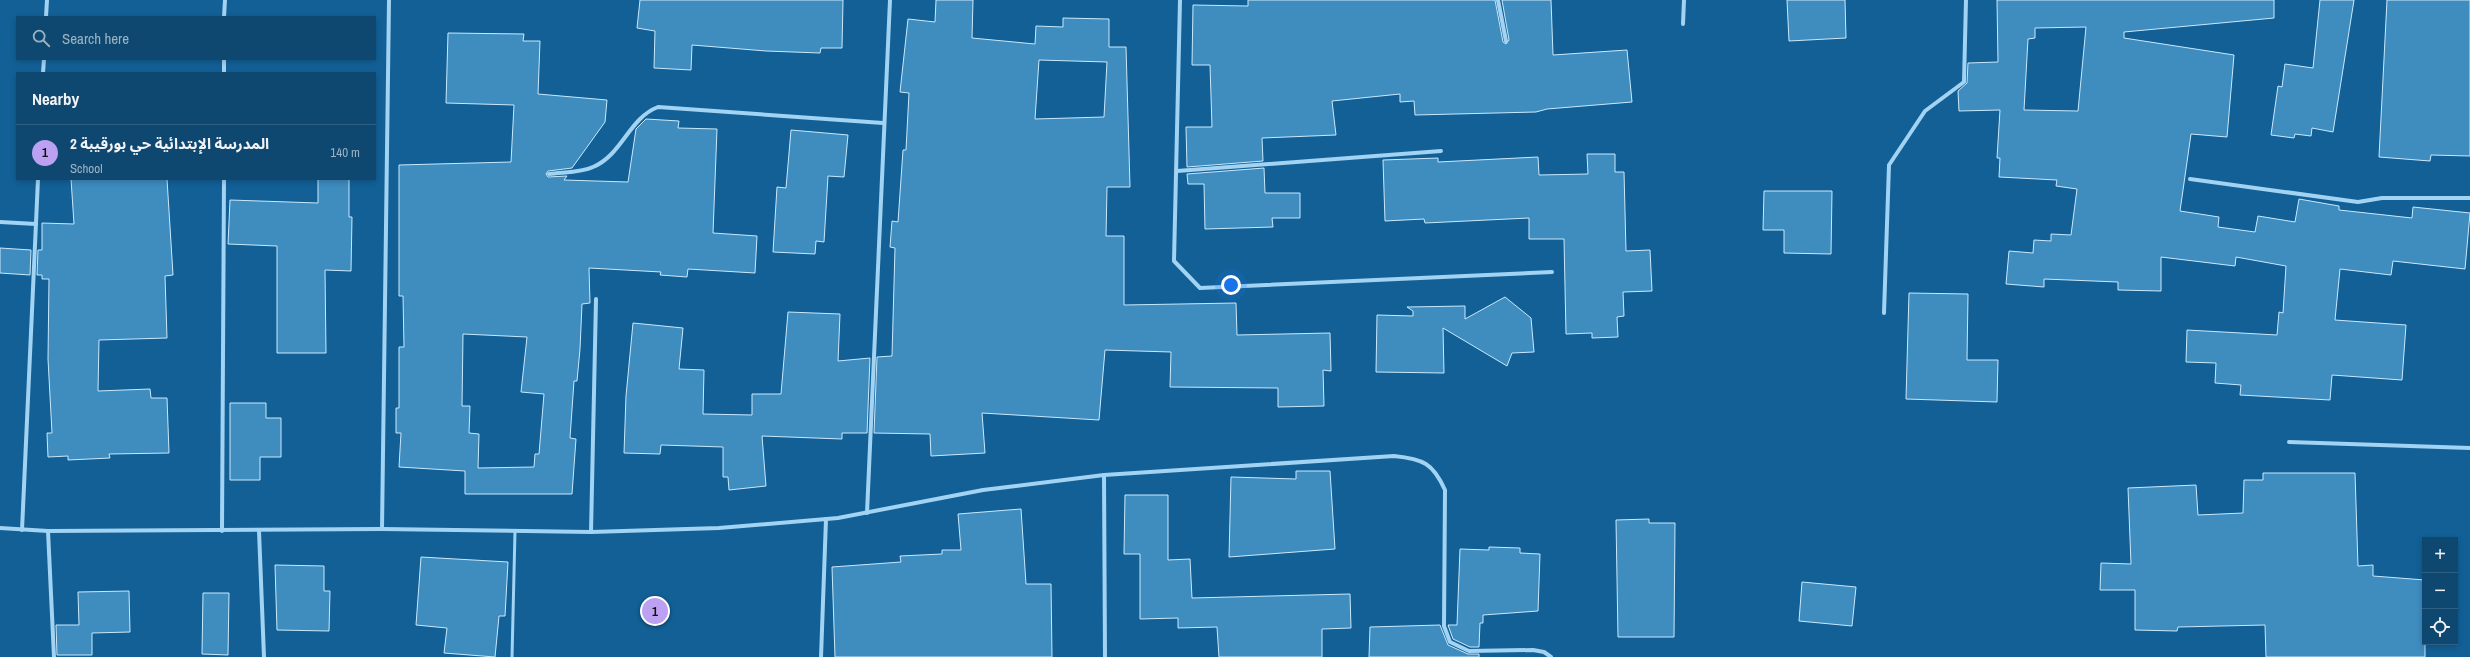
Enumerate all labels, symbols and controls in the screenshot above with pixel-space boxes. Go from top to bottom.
search box [16,16,376,60]
icon: search [30,27,52,49]
text: Search here [62,28,129,49]
text: Nearby [32,87,79,110]
text: المدرسة الإبتدائية حي بورقيبة 2 [70,133,269,154]
text: 1 [42,144,48,161]
text: 140 m [330,144,360,161]
text: School [70,160,103,177]
your location [1221,275,1241,295]
map controls [2422,537,2458,645]
button: + [2422,537,2458,573]
button: − [2422,573,2458,609]
pin: 1 [642,596,668,626]
button: locate [2422,609,2458,645]

